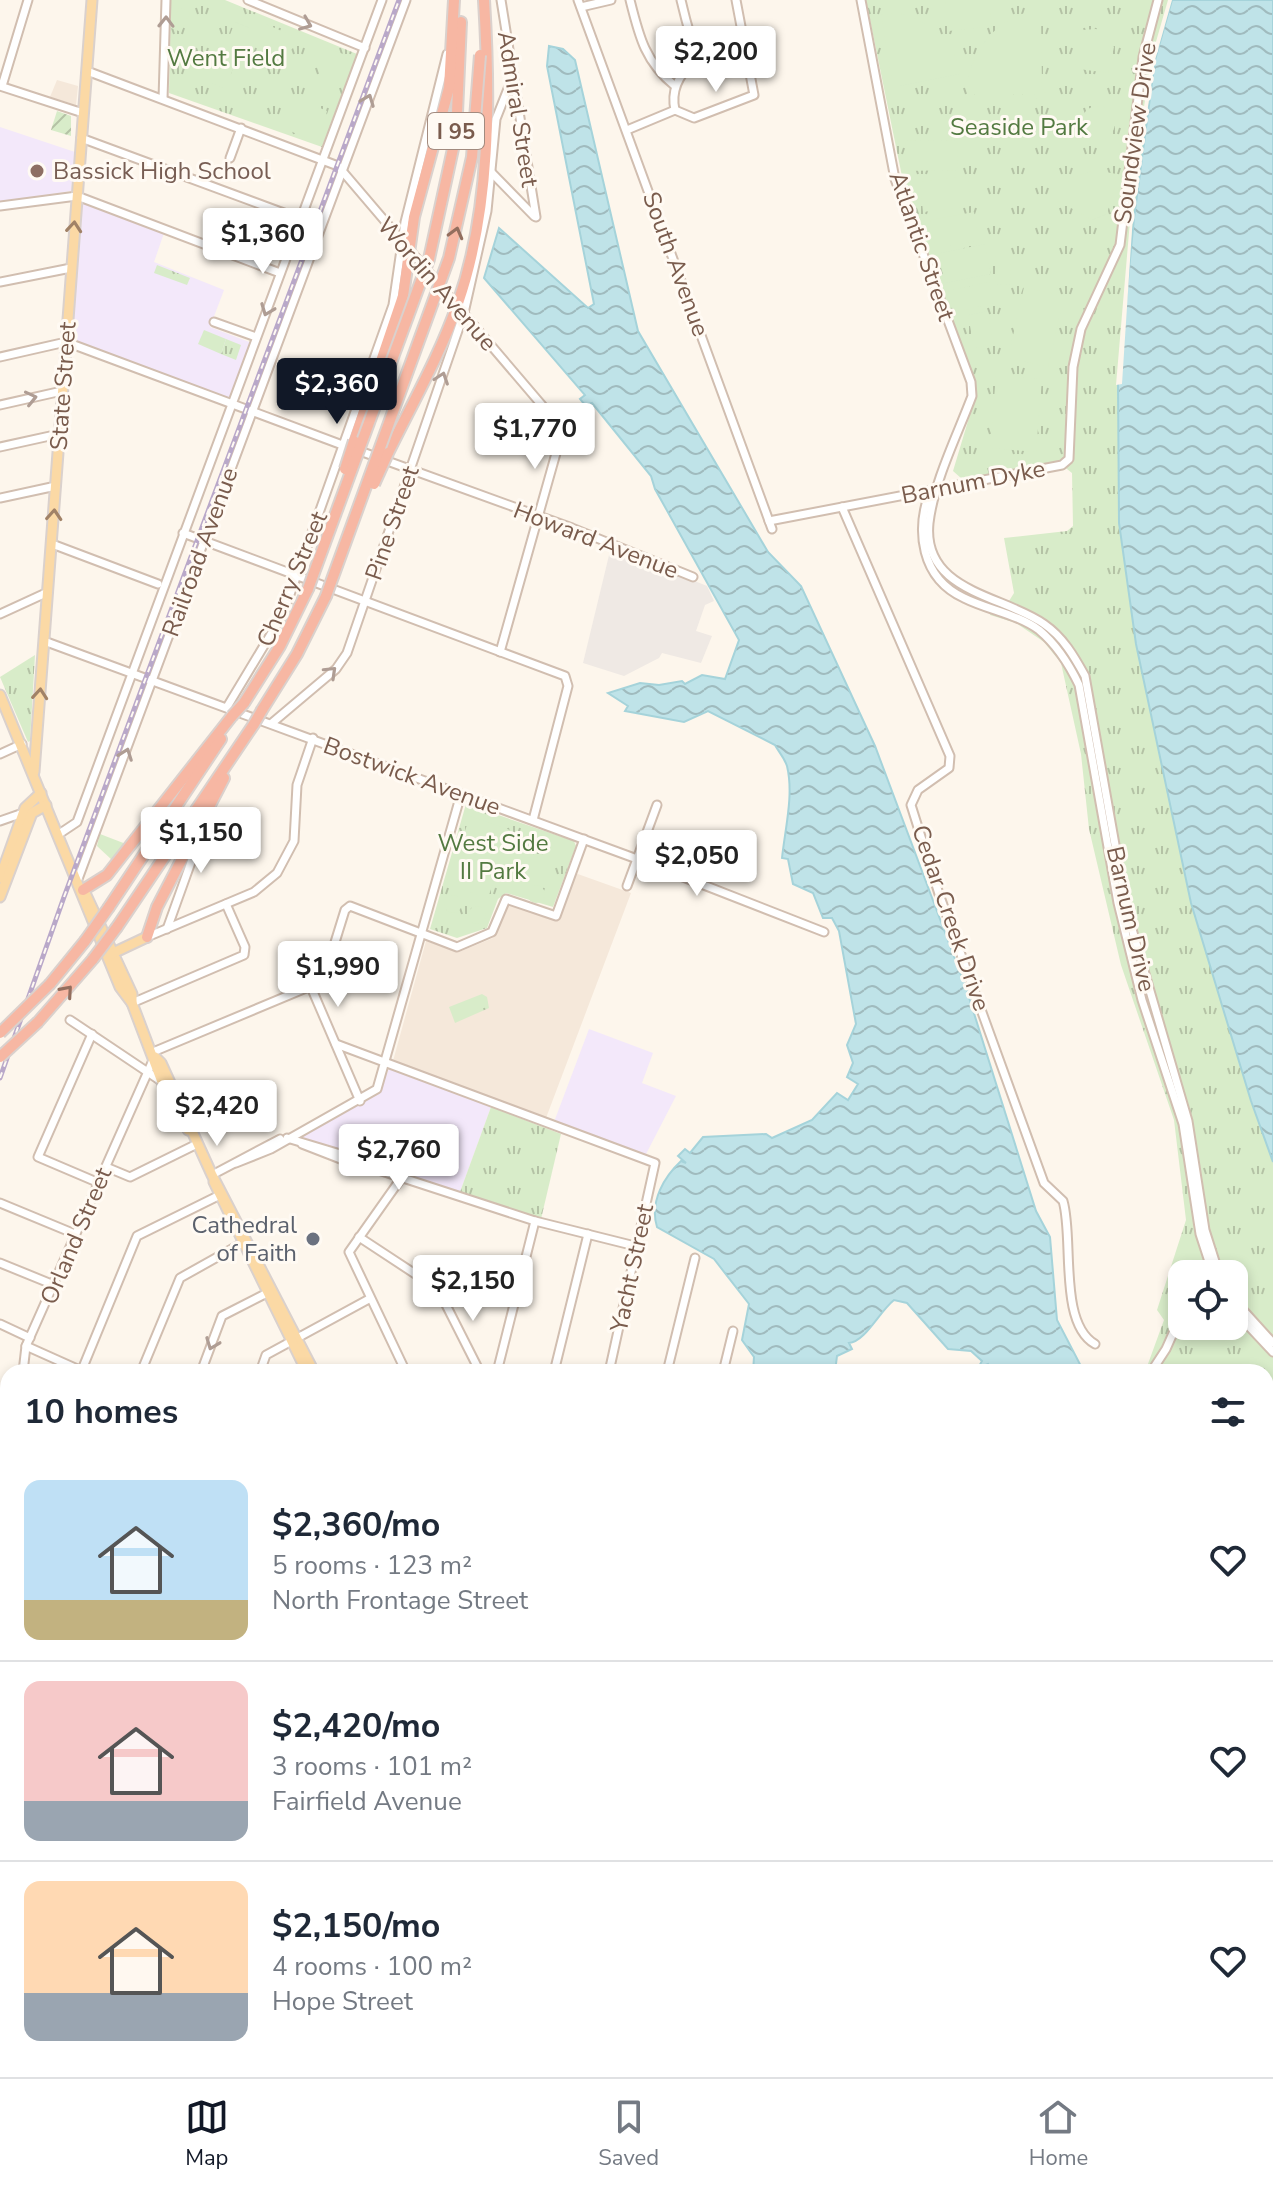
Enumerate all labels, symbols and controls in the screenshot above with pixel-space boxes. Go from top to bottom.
one-way arrow [298,14,312,31]
one-way arrow [157,15,174,28]
pin: $2,200 [651,26,781,94]
street label: Admiral Street [490,29,546,190]
text: $2,200 [674,34,758,69]
street label: Soundview Drive [1106,40,1164,226]
park label: Went Field [167,42,285,74]
one-way arrow [358,94,375,108]
park label: Seaside Park [950,111,1089,143]
road number: I 95 [428,113,484,149]
place label: Bassick High School [53,155,271,187]
marker: Bassick High School [28,162,46,180]
street label: Atlantic Street [882,167,963,325]
street label: South Avenue [635,187,717,341]
pin: $1,360 [198,208,328,276]
street label: Wordin Avenue [370,210,504,358]
text: $1,360 [221,216,305,251]
one-way arrow [66,220,83,233]
one-way arrow [447,226,464,240]
one-way arrow [260,303,276,317]
street label: State Street [43,320,83,451]
pin: $2,360 [272,358,402,426]
text: $2,360 [295,366,379,401]
one-way arrow [432,372,448,386]
one-way arrow [24,390,37,407]
pin: $1,770 [470,403,600,471]
text: $1,770 [493,411,577,446]
street label: Barnum Dyke [898,452,1048,512]
street label: Pine Street [358,461,427,584]
street label: Railroad Avenue [155,463,245,641]
street label: Howard Avenue [509,494,683,586]
street label: Cherry Street [249,506,335,652]
one-way arrow [45,508,62,521]
one-way arrow [322,667,336,682]
one-way arrow [31,687,48,700]
street label: Bostwick Avenue [319,729,505,823]
one-way arrow [116,748,133,762]
pin: $1,150 [136,807,266,875]
text: $1,150 [159,815,243,850]
street label: Cedar Creek Drive [904,821,998,1015]
park label: West Side II Park [438,827,548,887]
pin: $2,050 [632,830,762,898]
text: $2,050 [655,838,739,873]
street label: Barnum Drive [1099,843,1163,995]
pin: $1,990 [273,941,403,1009]
text: $1,990 [296,949,380,984]
one-way arrow [57,986,71,1001]
pin: $2,420 [152,1080,282,1148]
text: $2,420 [175,1088,259,1123]
pin: $2,760 [334,1124,464,1192]
text: $2,760 [357,1132,441,1167]
street label: Orland Street [33,1162,120,1309]
street label: Yacht Street [603,1201,661,1336]
place label: Cathedral of Faith [191,1209,297,1269]
marker: Cathedral of Faith [304,1230,322,1248]
pin: $2,150 [408,1255,538,1323]
map controls [1168,1260,1248,1340]
button: locate [1168,1260,1248,1340]
text: $2,150 [431,1263,515,1298]
one-way arrow [205,1336,222,1350]
text: 10 homes [24,1389,178,1435]
icon: filters [1206,1390,1250,1434]
text: $2,360/mo [272,1502,440,1548]
icon: home [88,1512,184,1608]
icon: heart [1206,1538,1250,1582]
text: 5 rooms · 123 m² [272,1548,472,1583]
text: North Frontage Street [272,1583,528,1618]
text: $2,420/mo [272,1703,440,1749]
icon: home [88,1713,184,1809]
icon: heart [1206,1739,1250,1783]
text: 3 rooms · 101 m² [272,1749,472,1784]
text: Fairfield Avenue [272,1784,462,1819]
text: $2,150/mo [272,1903,440,1949]
icon: home [88,1913,184,2009]
icon: heart [1206,1939,1250,1983]
text: 4 rooms · 100 m² [272,1949,472,1984]
text: Hope Street [272,1984,413,2019]
tab: Map [185,2095,229,2173]
tab: Saved [598,2095,659,2173]
tab: Home [1029,2095,1088,2173]

